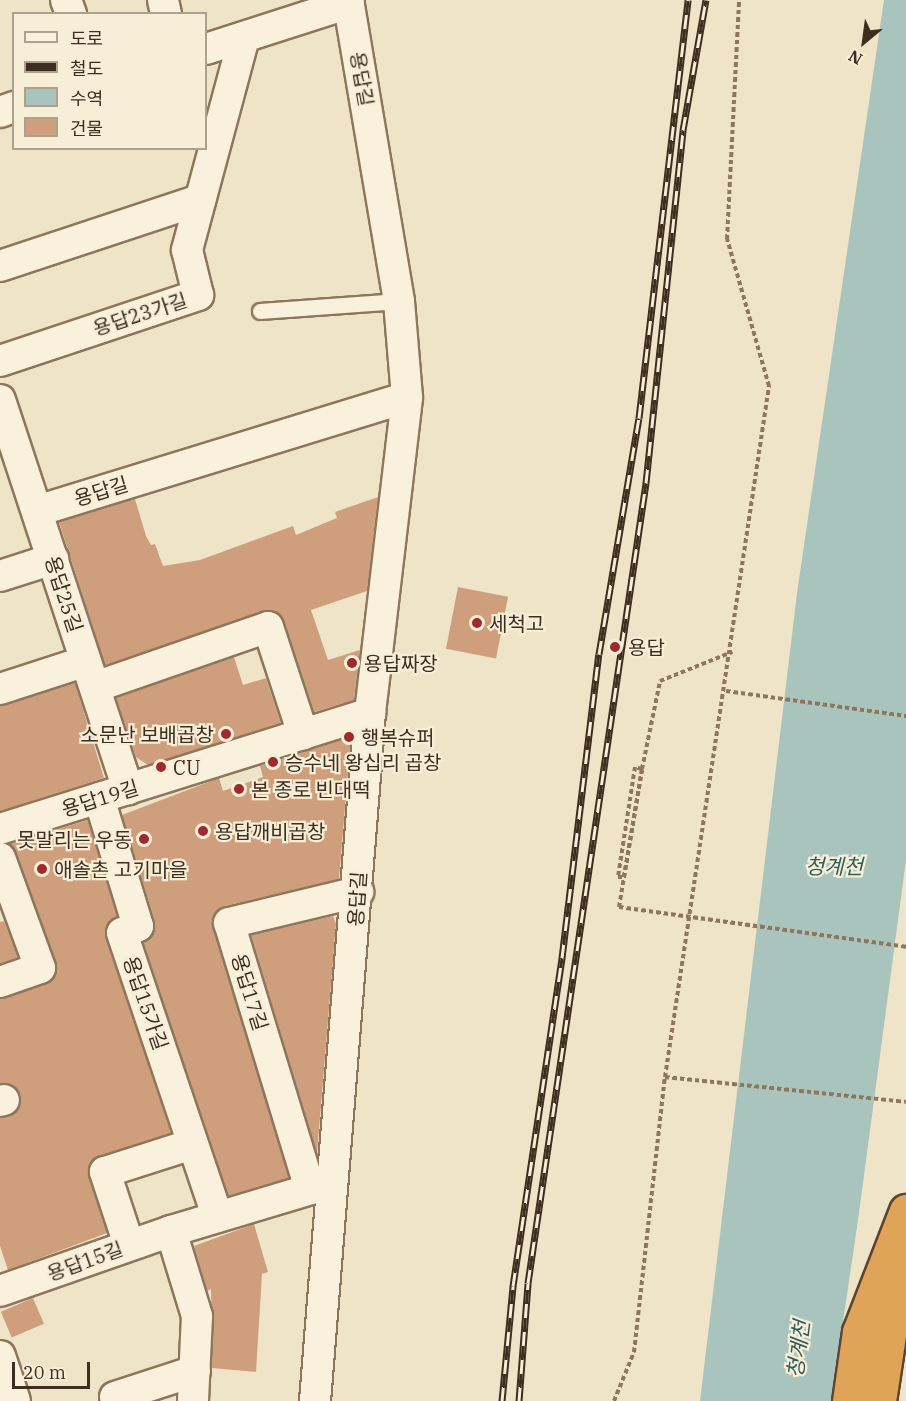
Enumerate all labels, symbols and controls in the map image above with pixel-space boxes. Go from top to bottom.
legend [12,12,207,150]
north arrow [834,12,894,72]
text: 도로 [70,27,103,50]
text: N [845,46,866,70]
street label: 용답길 [345,50,379,108]
text: 철도 [70,57,103,80]
text: 수역 [70,87,103,110]
text: 건물 [70,117,103,140]
street label: 용답23가길 [90,288,190,340]
street label: 용답길 [71,471,131,511]
street label: 용답25길 [40,553,88,635]
place label: 세척고 [489,611,544,635]
marker: 세척고 [470,616,484,630]
place label: 용답 [628,635,665,659]
marker: 용답 [606,638,624,656]
place label: 용답짜장 [364,651,438,675]
marker: 용답짜장 [345,656,359,670]
place label: 소문난 보배곱창 [81,722,214,746]
place label: 행복슈퍼 [361,725,435,749]
marker: 소문난 보배곱창 [219,727,233,741]
marker: 행복슈퍼 [342,730,356,744]
place label: 승수네 왕십리 곱창 [285,750,441,774]
place label: CU [173,755,201,779]
marker: 승수네 왕십리 곱창 [266,755,280,769]
marker: CU [154,760,168,774]
street label: 용답19길 [59,775,141,821]
place label: 본 종로 빈대떡 [251,777,371,801]
marker: 본 종로 빈대떡 [232,782,246,796]
place label: 용답깨비곱창 [215,819,325,843]
marker: 용답깨비곱창 [196,824,210,838]
place label: 못말리는 우동 [17,827,132,851]
marker: 못말리는 우동 [137,832,151,846]
water label: 청계천 [805,853,863,879]
place label: 애솔촌 고기마을 [54,857,187,881]
marker: 애솔촌 고기마을 [35,862,49,876]
street label: 용답길 [343,871,371,927]
street label: 용답17길 [227,951,273,1033]
street label: 용답15가길 [119,953,173,1053]
street label: 용답15길 [44,1236,126,1286]
water label: 청계천 [782,1319,814,1379]
scale bar [15,1350,93,1388]
text: 20 m [23,1361,66,1384]

